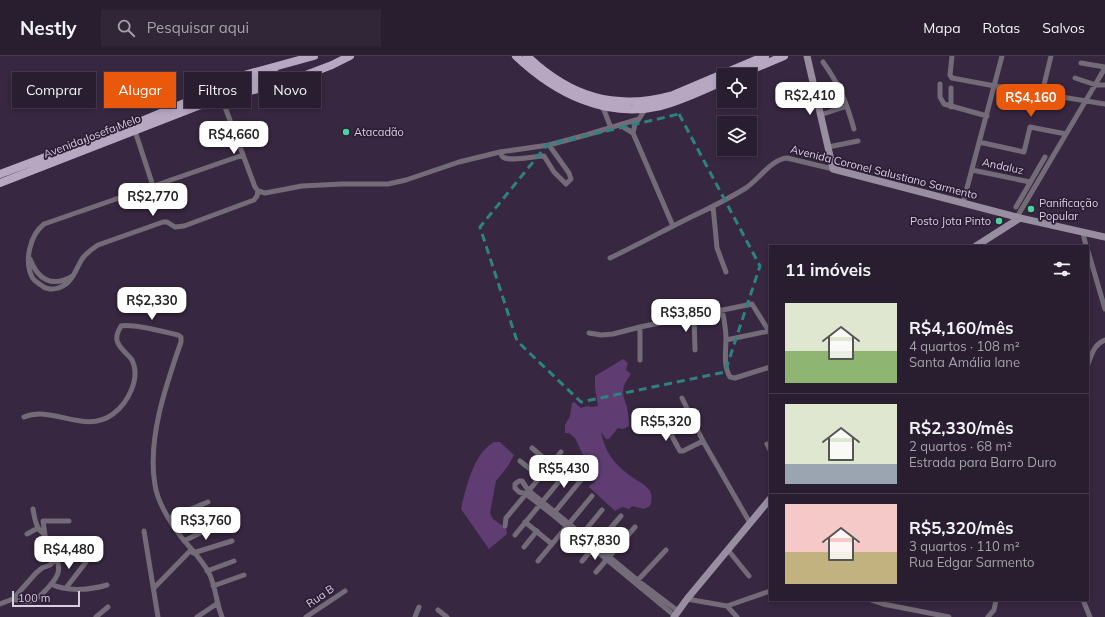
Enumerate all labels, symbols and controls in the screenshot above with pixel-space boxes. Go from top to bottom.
search box [101,10,381,46]
text: Nestly [20,16,77,40]
icon: search [115,17,137,39]
text: Pesquisar aqui [147,18,249,37]
text: Mapa [923,19,961,37]
text: Rotas [983,19,1020,37]
text: Salvos [1042,19,1085,37]
map controls [717,68,757,156]
button: locate [717,68,757,108]
chip: Comprar [12,72,96,108]
chip: Alugar [104,72,176,108]
chip: Filtros [184,72,251,108]
chip: Novo [259,72,321,108]
pin: R$2,410 [773,82,847,116]
pin: R$4,160 [994,84,1068,118]
text: R$2,410 [784,87,836,103]
text: R$4,160 [1005,89,1057,105]
street label: Avenida Josefa Melo [41,111,143,161]
button: layers [717,116,757,156]
pin: R$4,660 [197,121,271,155]
place label: Atacadão [354,125,404,139]
text: R$4,660 [208,126,260,142]
marker: Atacadão [341,127,351,137]
street label: Avenida Coronel Salustiano Sarmento [789,142,979,202]
street label: Andaluz [981,155,1025,177]
pin: R$2,770 [116,183,190,217]
text: R$2,770 [127,188,179,204]
place label: Panificação Popular [1039,196,1098,223]
marker: Panificação Popular [1026,204,1036,214]
place label: Posto Jota Pinto [910,214,991,228]
marker: Posto Jota Pinto [994,216,1004,226]
icon: filters [1051,258,1073,280]
text: 11 imóveis [785,259,871,280]
pin: R$2,330 [115,287,189,321]
text: R$2,330 [126,292,178,308]
pin: R$3,850 [649,299,723,333]
text: R$3,850 [660,304,712,320]
text: R$4,160/mês [909,317,1014,338]
icon: home [817,319,865,367]
text: 4 quartos · 108 m² [909,338,1020,354]
text: Santa Amália lane [909,354,1020,370]
pin: R$5,320 [629,408,703,442]
text: R$5,320 [640,413,692,429]
text: R$2,330/mês [909,417,1014,438]
icon: home [817,420,865,468]
text: 2 quartos · 68 m² [909,438,1012,454]
text: Estrada para Barro Duro [909,454,1056,470]
pin: R$5,430 [527,455,601,489]
text: R$5,430 [538,460,590,476]
pin: R$3,760 [169,507,243,541]
text: R$3,760 [180,512,232,528]
text: R$5,320/mês [909,517,1014,538]
icon: home [817,520,865,568]
pin: R$7,830 [558,527,632,561]
text: R$7,830 [569,532,621,548]
pin: R$4,480 [32,536,106,570]
text: 3 quartos · 110 m² [909,538,1020,554]
text: R$4,480 [43,541,95,557]
text: Rua Edgar Sarmento [909,554,1034,570]
street label: Rua B [303,582,337,610]
scale bar [12,589,80,608]
text: 100 m [18,591,50,605]

